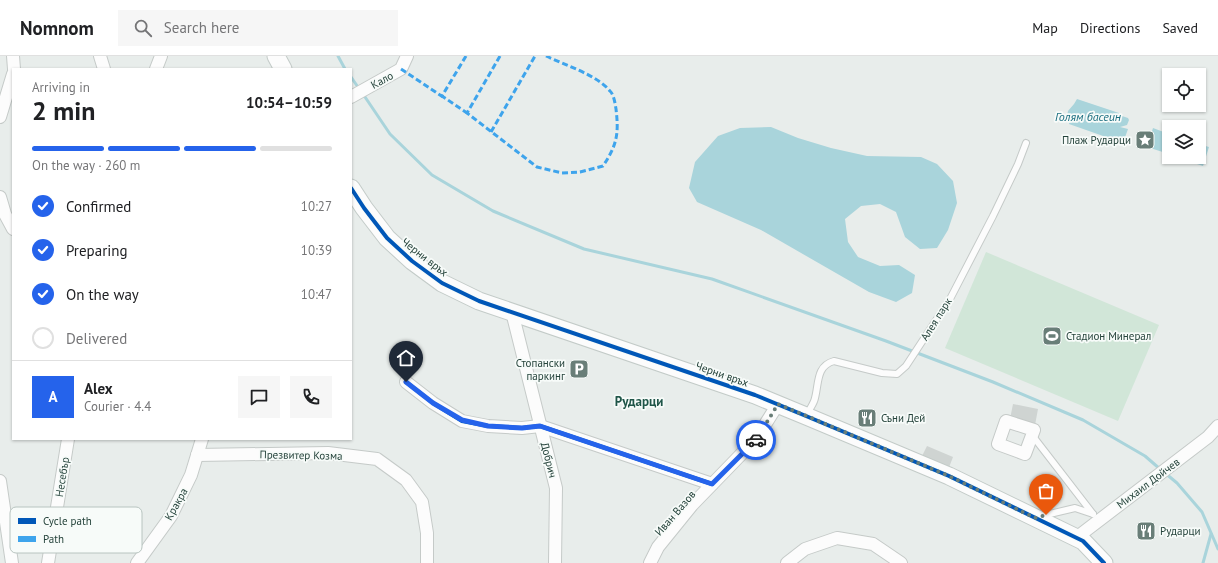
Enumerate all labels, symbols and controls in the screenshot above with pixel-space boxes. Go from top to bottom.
search box [118,10,398,46]
text: Nomnom [20,16,94,40]
icon: search [132,17,154,39]
text: Search here [164,18,240,37]
text: Map [1032,19,1058,37]
text: Directions [1080,19,1140,37]
text: Saved [1162,19,1198,37]
street label: Кало [368,68,396,92]
map controls [1162,68,1206,164]
button: locate [1162,68,1206,112]
text: Arriving in [32,79,90,96]
text: 10:54–10:59 [246,93,332,112]
text: 2 min [32,94,95,127]
water label: Голям басеин [1055,109,1122,124]
button: layers [1162,120,1206,164]
place icon: Плаж Рударци [1134,129,1156,151]
place label: Плаж Рударци [1062,133,1131,147]
text: On the way · 260 m [32,157,140,174]
icon: check [32,195,54,217]
text: Confirmed [66,197,131,216]
text: 10:27 [301,198,332,215]
street label: Черни връх [399,235,451,280]
icon: check [32,239,54,261]
text: Preparing [66,241,128,260]
text: 10:39 [301,242,332,259]
icon: check [32,283,54,305]
text: On the way [66,285,139,304]
text: 10:47 [301,286,332,303]
street label: Алея парк [917,294,955,343]
sports icon: Стадион Минерал [1041,325,1063,347]
text: Delivered [66,329,127,348]
place label: Стадион Минерал [1066,329,1151,343]
pin [389,341,423,382]
icon: home [395,347,417,369]
place label: Стопански паркинг [516,356,566,383]
parking icon: Стопански паркинг [568,358,590,380]
street label: Черни връх [694,358,751,390]
button: chat [238,376,280,418]
button: phone [290,376,332,418]
text: Alex [84,379,113,398]
text: A [48,387,58,406]
district label: Рударци [615,393,663,410]
text: Courier · 4.4 [84,398,151,415]
restaurant icon: Съни Дей [856,407,878,429]
place label: Съни Дей [881,411,925,425]
courier [736,420,776,460]
icon: car [745,429,767,451]
street label: Добрич [538,441,560,479]
street label: Презвитер Козма [259,447,343,463]
street label: Михаил Дойчев [1114,455,1182,511]
street label: Несебър [52,456,72,498]
pin [1029,474,1063,515]
icon: bag [1035,480,1057,502]
street label: Кракра [161,485,191,523]
street label: Иван Вазов [652,487,698,539]
legend [10,507,142,553]
text: Cycle path [43,514,92,528]
restaurant icon: Рударци [1135,520,1157,542]
place label: Рударци [1160,524,1201,538]
text: Path [43,532,64,546]

